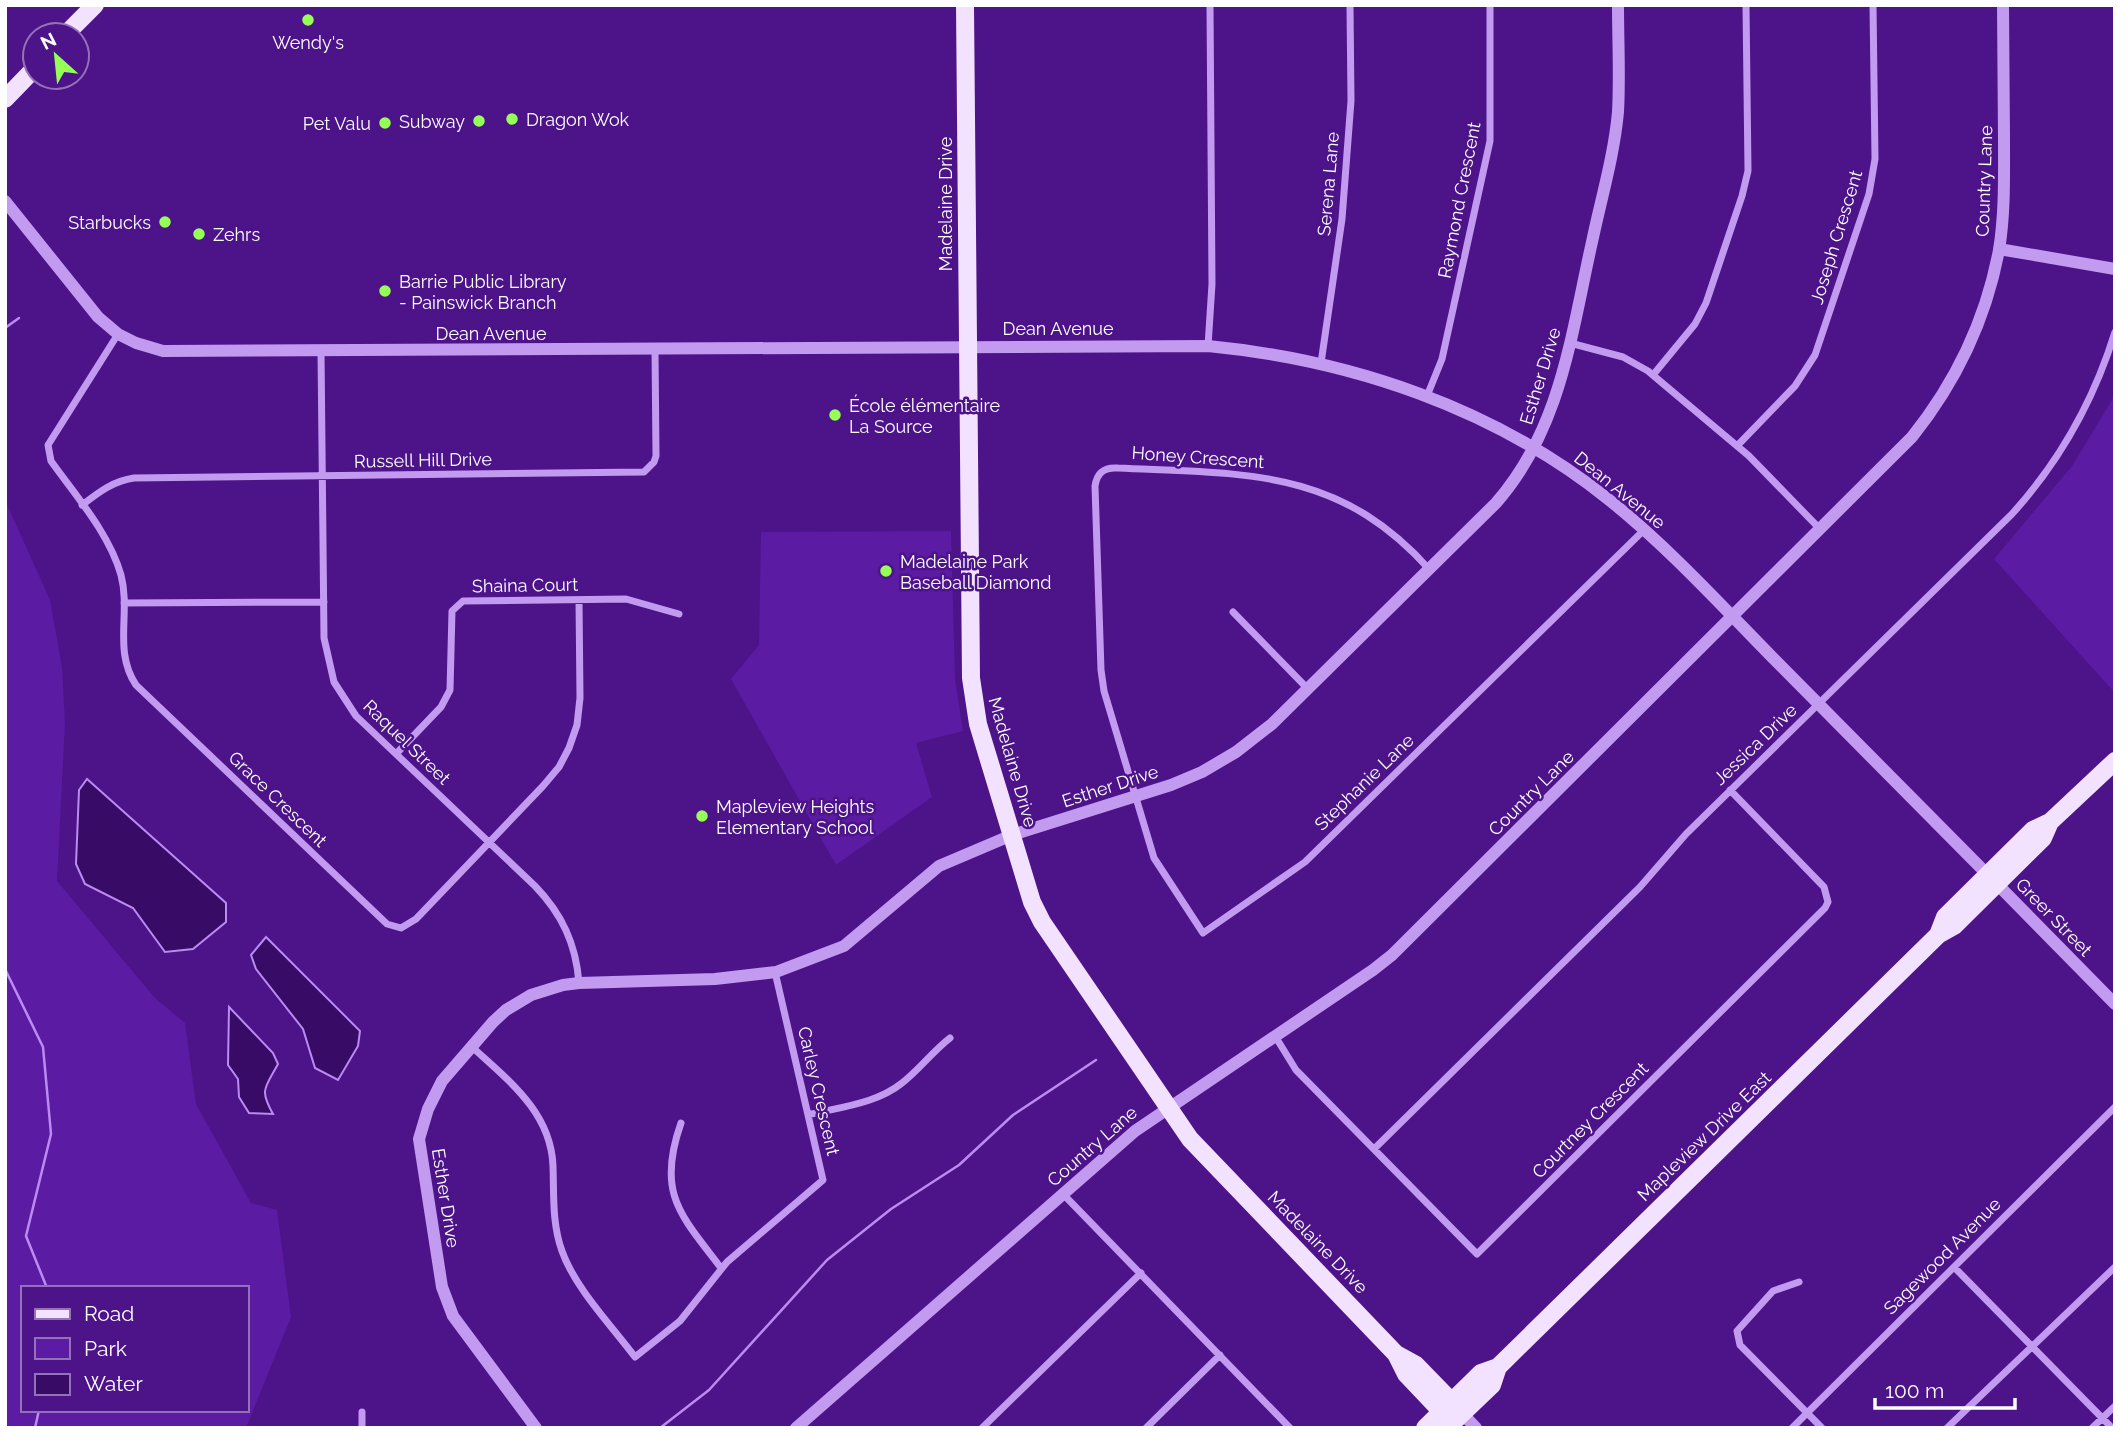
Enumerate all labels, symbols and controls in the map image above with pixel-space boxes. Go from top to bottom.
marker: Wendy's [300,12,316,28]
north arrow [21,21,91,91]
text: N [37,28,60,54]
place label: Wendy's [272,32,344,53]
place label: Dragon Wok [526,109,630,130]
place label: Subway [399,111,465,132]
marker: Dragon Wok [504,111,520,127]
place label: Pet Valu [303,113,371,134]
marker: Subway [471,113,487,129]
marker: Pet Valu [377,115,393,131]
street label: Raymond Crescent [1434,120,1484,280]
street label: Country Lane [1972,124,1996,237]
street label: Serena Lane [1313,131,1343,237]
street label: Madelaine Drive [935,136,956,271]
street label: Joseph Crescent [1806,167,1866,307]
place label: Starbucks [68,212,151,233]
marker: Starbucks [157,214,173,230]
place label: Zehrs [213,224,260,245]
marker: Zehrs [191,226,207,242]
place label: Barrie Public Library - Painswick Branch [399,271,567,313]
marker: Barrie Public Library - Painswick Branch [377,283,393,299]
street label: Dean Avenue [1003,318,1114,339]
street label: Dean Avenue [436,323,547,344]
street label: Esther Drive [1515,325,1565,427]
place label: École élémentaire La Source [849,394,1001,437]
marker: École élémentaire La Source [827,407,843,423]
street label: Honey Crescent [1131,442,1265,472]
street label: Dean Avenue [1570,447,1670,533]
street label: Russell Hill Drive [354,448,493,472]
place label: Madelaine Park Baseball Diamond [900,551,1051,593]
marker: Madelaine Park Baseball Diamond [878,563,894,579]
street label: Shaina Court [472,574,578,596]
street label: Madelaine Drive [984,694,1042,830]
street label: Raquel Street [359,695,455,789]
street label: Jessica Drive [1709,699,1801,789]
street label: Stephanie Lane [1310,729,1418,835]
street label: Country Lane [1484,746,1578,840]
street label: Grace Crescent [225,747,331,851]
street label: Esther Drive [1059,760,1161,811]
place label: Mapleview Heights Elementary School [716,796,875,838]
marker: Mapleview Heights Elementary School [694,808,710,824]
street label: Greer Street [2012,874,2096,960]
street label: Carley Crescent [794,1024,844,1158]
street label: Courtney Crescent [1528,1058,1652,1182]
street label: Mapleview Drive East [1633,1067,1775,1205]
street label: Country Lane [1043,1101,1141,1191]
street label: Esther Drive [428,1147,464,1250]
street label: Madelaine Drive [1264,1186,1373,1298]
street label: Sagewood Avenue [1879,1193,2005,1319]
legend [21,1286,248,1412]
text: Road [84,1301,134,1326]
text: Park [84,1336,127,1361]
scale bar [1875,1366,2015,1410]
text: Water [84,1371,143,1396]
text: 100 m [1885,1378,1944,1403]

